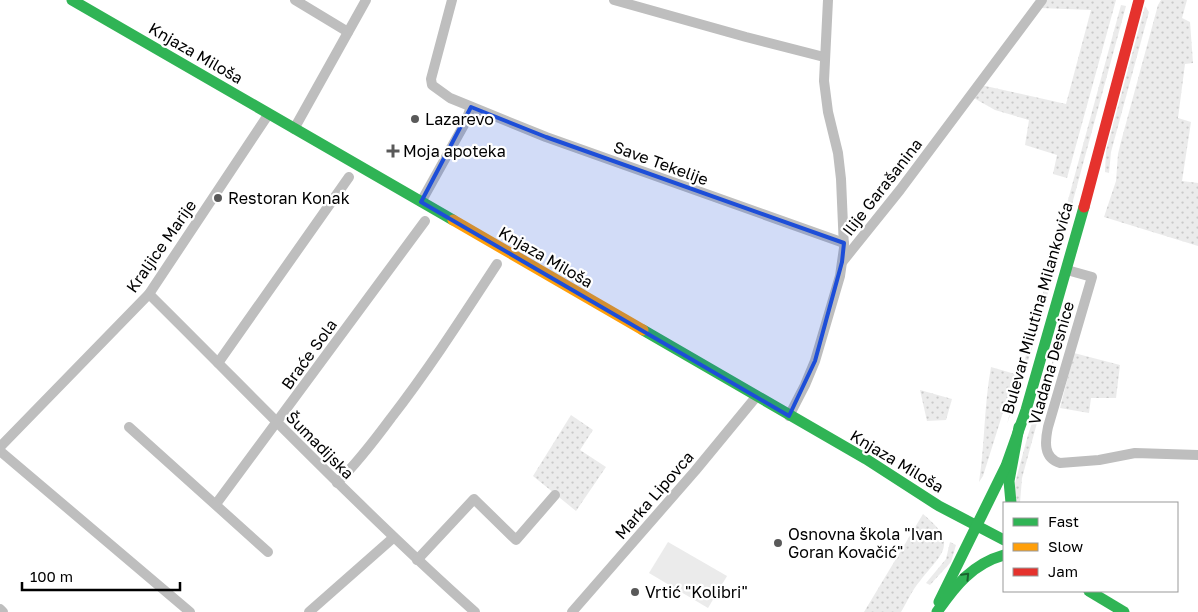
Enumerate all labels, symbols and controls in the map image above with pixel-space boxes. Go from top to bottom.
street label: Knjaza Miloša [145,18,247,88]
place label: Lazarevo [425,109,494,129]
marker: Lazarevo [409,113,421,125]
street label: Ilije Garašanina [838,134,926,240]
street label: Save Tekelije [611,137,711,189]
place label: Moja apoteka [403,141,506,161]
marker: Moja apoteka [387,145,399,157]
place label: Restoran Konak [228,188,350,208]
marker: Restoran Konak [212,192,224,204]
street label: Kraljice Marije [122,196,200,296]
street label: Bulevar Milutina Milankovića [997,200,1077,416]
street label: Knjaza Miloša [495,222,597,292]
street label: Vladana Desnice [1024,299,1078,427]
street label: Braće Sola [277,315,341,393]
street label: Šumadijska [282,407,358,483]
street label: Knjaza Miloša [847,425,947,497]
street label: Marka Lipovca [610,447,698,543]
legend [1003,502,1178,592]
text: Fast [1048,512,1079,530]
place label: Osnovna škola "Ivan Goran Kovačić" [788,524,943,562]
marker: Osnovna škola "Ivan Goran Kovačić" [772,537,784,549]
text: Slow [1048,537,1083,555]
scale bar [22,560,180,592]
text: Jam [1048,562,1078,580]
text: 100 m [30,567,73,585]
one-way arrow [960,573,969,582]
place label: Vrtić "Kolibri" [645,582,748,602]
marker: Vrtić "Kolibri" [629,586,641,598]

